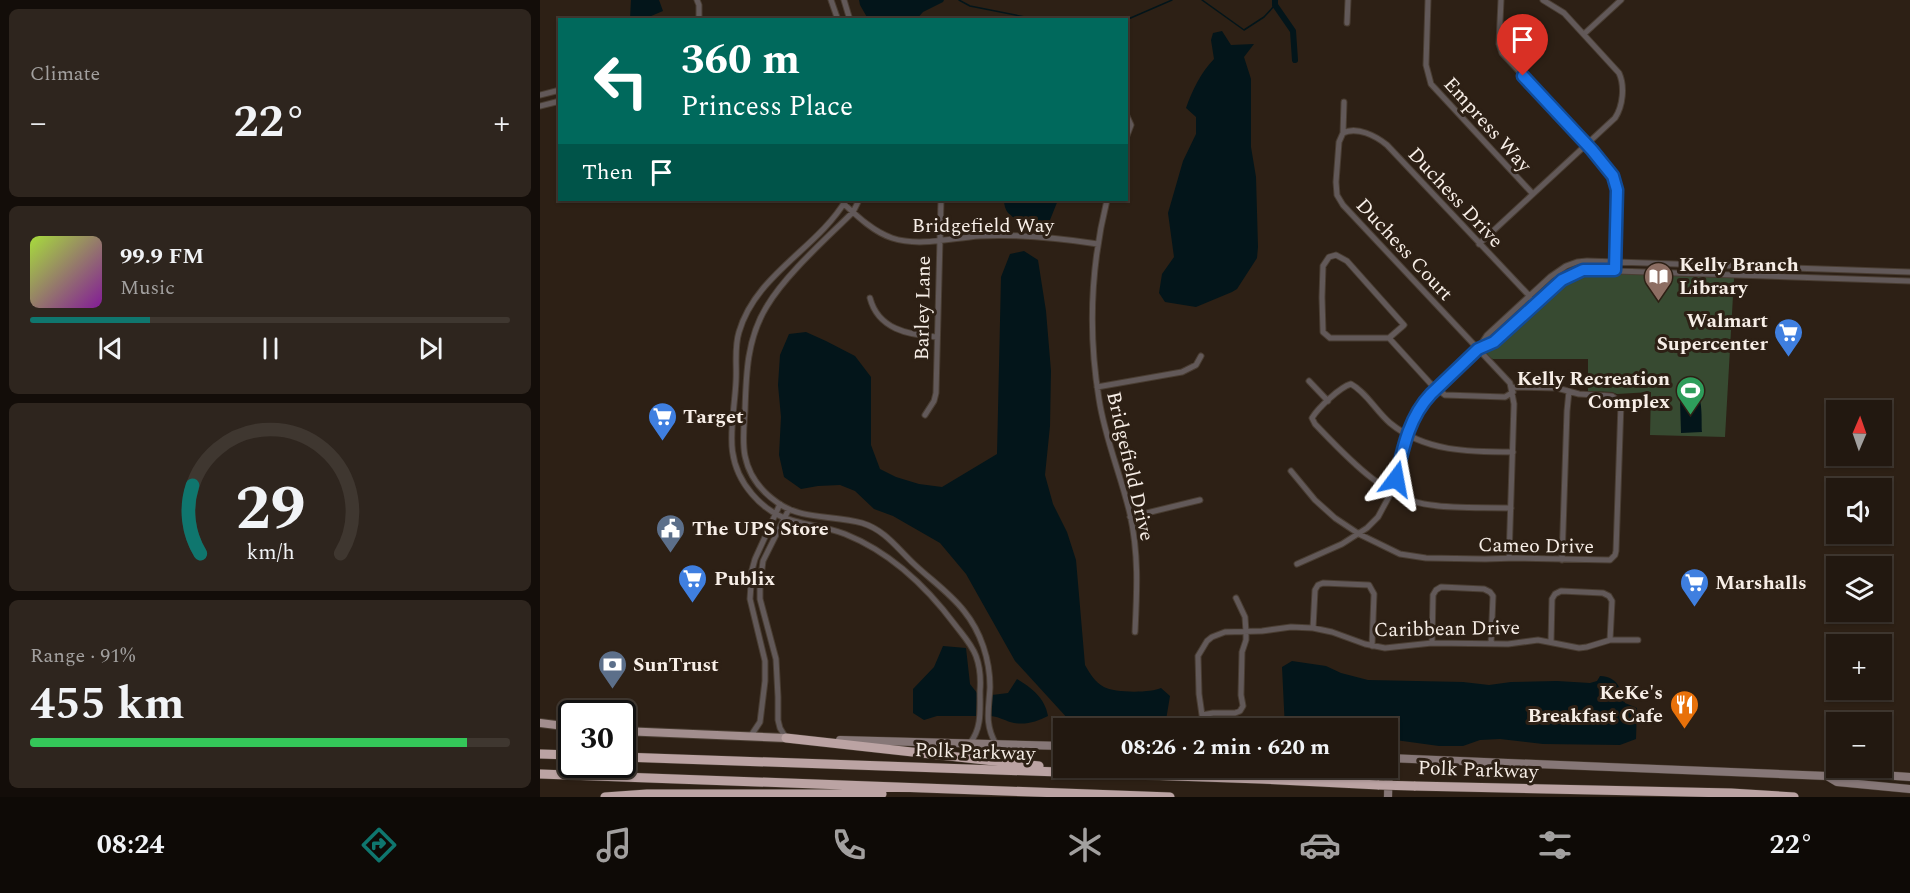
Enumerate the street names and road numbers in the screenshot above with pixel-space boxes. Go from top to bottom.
street label: Empress Way [1436,70,1539,180]
street label: Duchess Drive [1400,140,1510,255]
street label: Duchess Court [1349,191,1460,308]
street label: Bridgefield Way [912,211,1056,241]
street label: Barley Lane [907,255,939,361]
street label: Bridgefield Drive [1098,388,1162,544]
street label: Cameo Drive [1478,530,1594,562]
street label: Caribbean Drive [1374,613,1520,645]
street label: Polk Parkway [914,735,1037,769]
street label: Polk Parkway [1417,753,1540,787]

